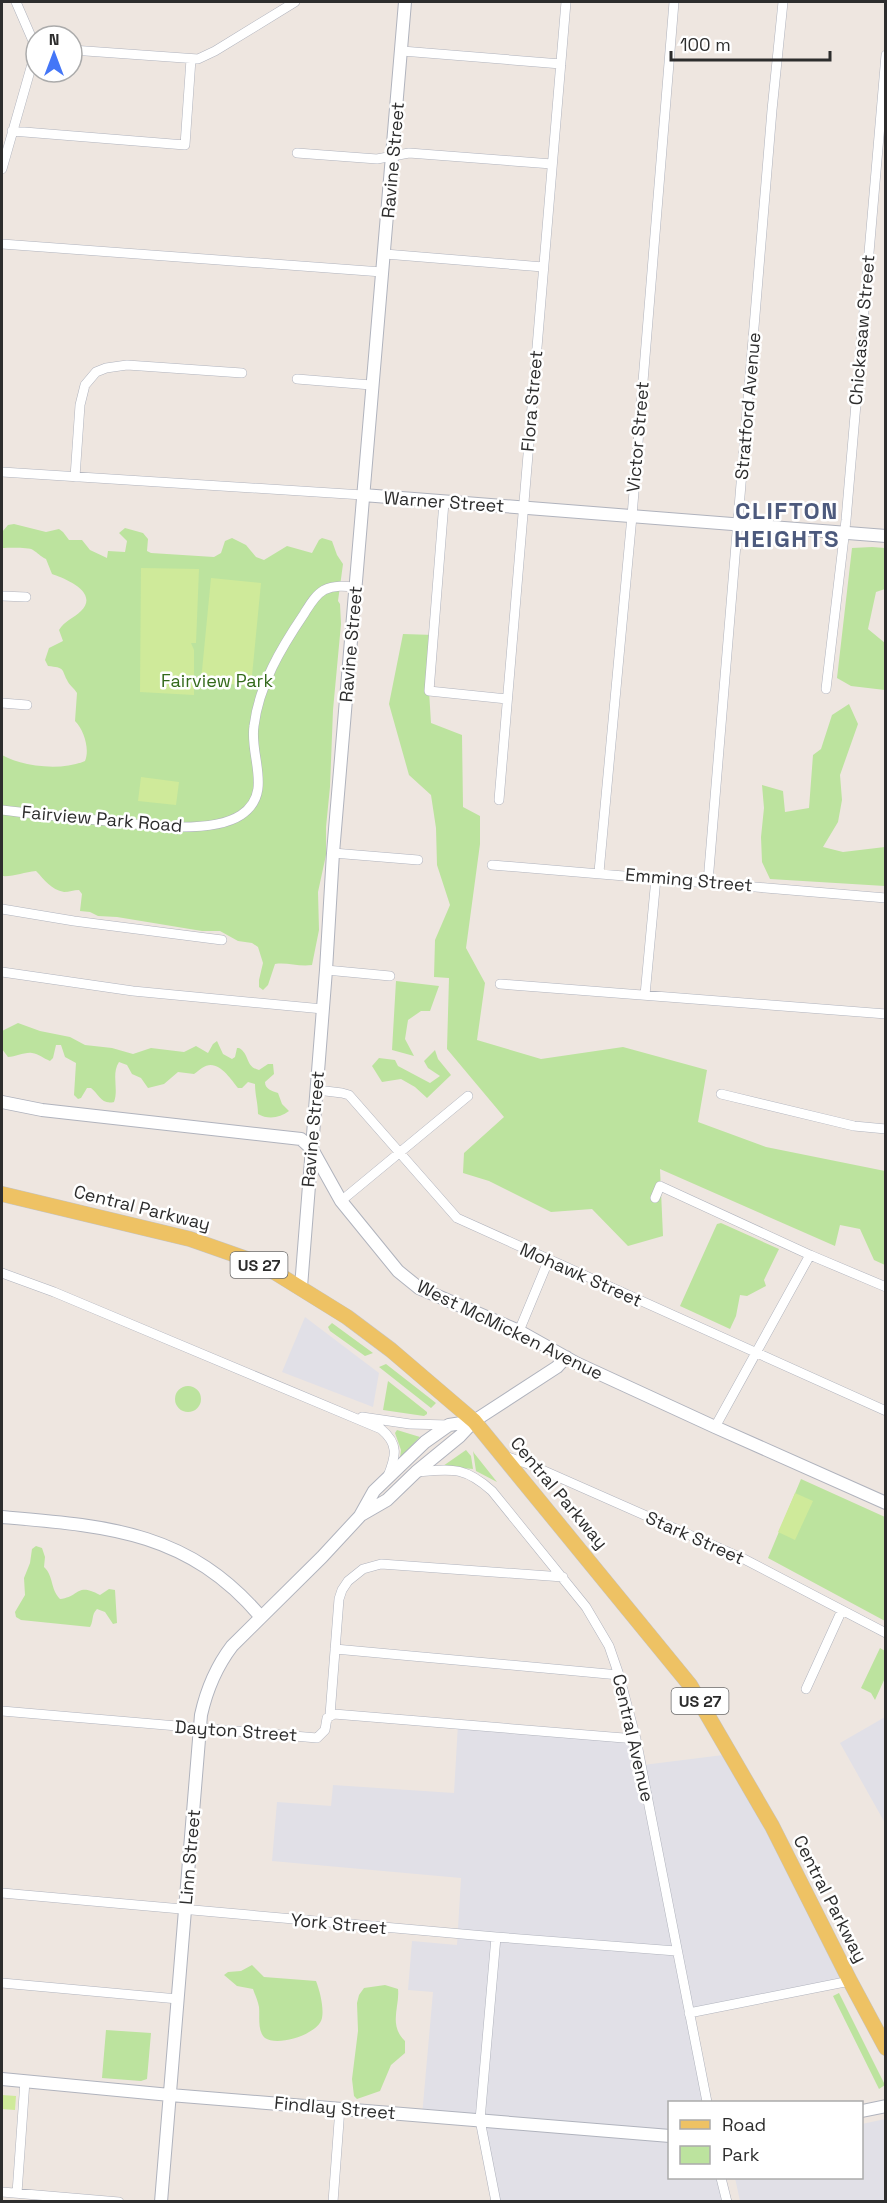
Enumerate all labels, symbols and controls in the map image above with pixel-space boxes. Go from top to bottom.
north arrow [24,24,84,84]
scale bar [671,24,830,62]
text: N [49,29,59,50]
text: 100 m [680,33,731,56]
street label: Ravine Street [376,101,409,219]
street label: Chickasaw Street [843,254,880,406]
street label: Stratford Avenue [730,331,765,481]
street label: Flora Street [516,349,547,453]
street label: Victor Street [621,380,654,493]
street label: Warner Street [383,486,505,517]
district label: CLIFTON HEIGHTS [734,495,840,554]
street label: Ravine Street [334,585,367,703]
park label: Fairview Park [161,669,273,692]
street label: Fairview Park Road [21,800,183,837]
street label: Emming Street [624,862,754,897]
street label: Ravine Street [296,1070,329,1188]
street label: Central Parkway [71,1179,213,1236]
street label: Mohawk Street [516,1237,646,1312]
road number: US 27 [230,1252,288,1278]
street label: West McMicken Avenue [413,1274,607,1385]
street label: Central Parkway [506,1432,613,1554]
street label: Stark Street [642,1506,748,1570]
street label: Central Avenue [608,1672,659,1804]
road number: US 27 [672,1688,728,1714]
street label: Dayton Street [174,1715,298,1746]
street label: Linn Street [174,1808,205,1906]
street label: Central Parkway [788,1831,872,1966]
street label: York Street [290,1908,388,1939]
street label: Findlay Street [273,2091,397,2124]
legend [668,2101,863,2179]
text: Road [722,2113,766,2136]
text: Park [722,2143,760,2166]

